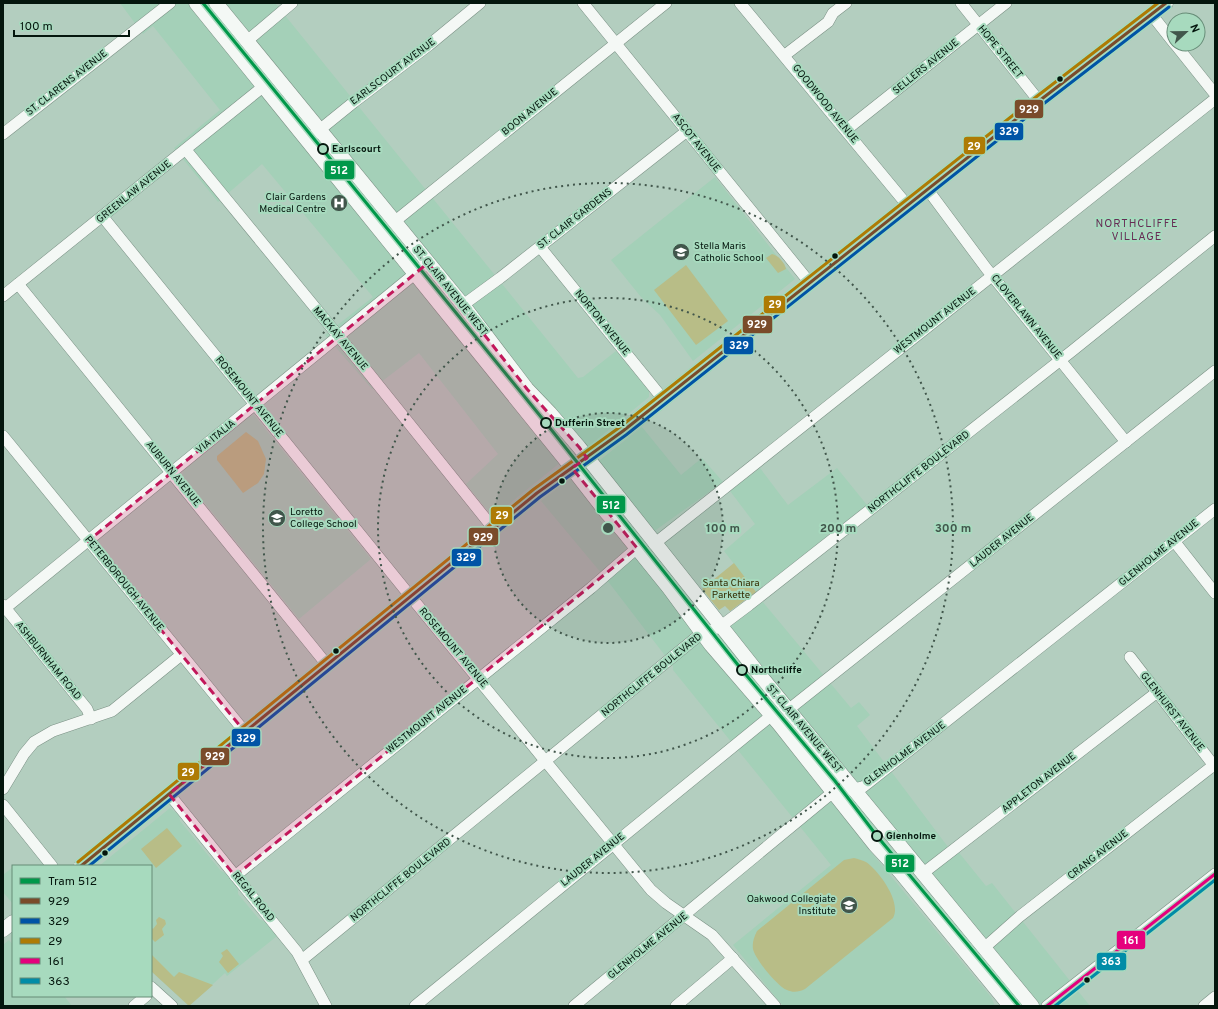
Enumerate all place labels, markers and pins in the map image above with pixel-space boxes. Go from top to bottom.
unlabelled marker [1055,74,1065,84]
marker: Earlscourt [317,143,329,155]
place label: Earlscourt [332,143,381,156]
place label: Clair Gardens Medical Centre [259,191,326,216]
hospital icon: Clair Gardens Medical Centre [329,193,349,213]
place label: Stella Maris Catholic School [694,240,764,265]
school or university icon: Stella Maris Catholic School [671,242,691,262]
unlabelled marker [830,251,840,261]
marker: Dufferin Street [540,417,552,429]
place label: Dufferin Street [555,417,625,430]
unlabelled marker [557,476,567,486]
place label: Loretto College School [290,506,357,531]
school or university icon: Loretto College School [267,508,287,528]
centre of rings [601,521,615,535]
unlabelled marker [331,646,341,656]
marker: Northcliffe [736,664,748,676]
place label: Northcliffe [751,664,802,677]
marker: Glenholme [871,830,883,842]
place label: Glenholme [886,830,937,843]
unlabelled marker [100,848,110,858]
place label: Oakwood Collegiate Institute [747,893,836,918]
school or university icon: Oakwood Collegiate Institute [839,895,859,915]
unlabelled marker [1082,975,1092,985]

